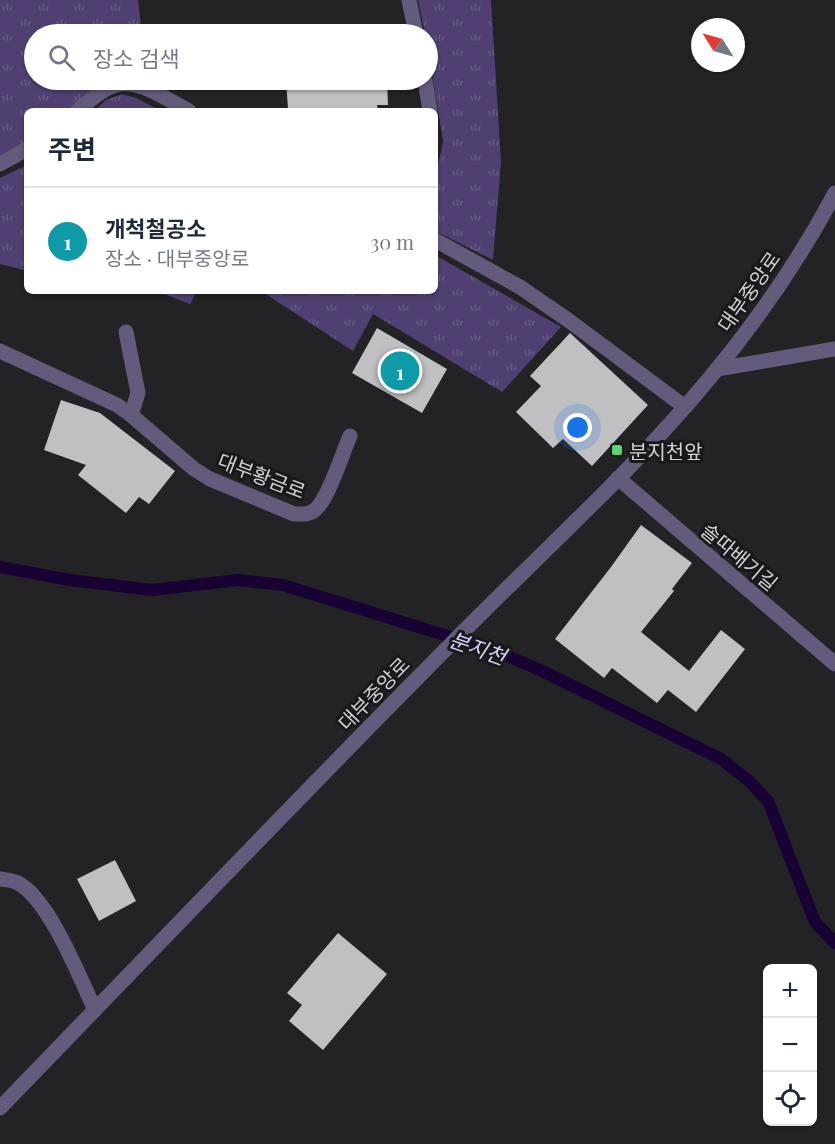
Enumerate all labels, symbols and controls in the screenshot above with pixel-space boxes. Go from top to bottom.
north arrow [691,18,745,72]
search box [24,24,438,90]
icon: search [45,41,78,74]
text: 장소 검색 [93,43,179,73]
text: 주변 [48,131,96,166]
text: 개척철공소 [105,213,206,243]
text: 1 [64,228,71,255]
text: 30 m [370,228,414,255]
text: 장소 · 대부중앙로 [105,244,249,271]
street label: 대부중앙로 [711,246,785,336]
pin: 1 [380,348,420,394]
your location [563,413,592,442]
place label: 분지천앞 [629,437,703,464]
marker: 분지천앞 [610,443,624,457]
street label: 대부황금로 [214,446,310,504]
street label: 솔따배기길 [696,516,784,596]
water label: 분지천 [446,624,512,671]
street label: 대부중앙로 [331,651,415,735]
map controls [763,964,817,1126]
button: + [763,964,817,1018]
button: − [763,1018,817,1072]
button: locate [763,1072,817,1126]

